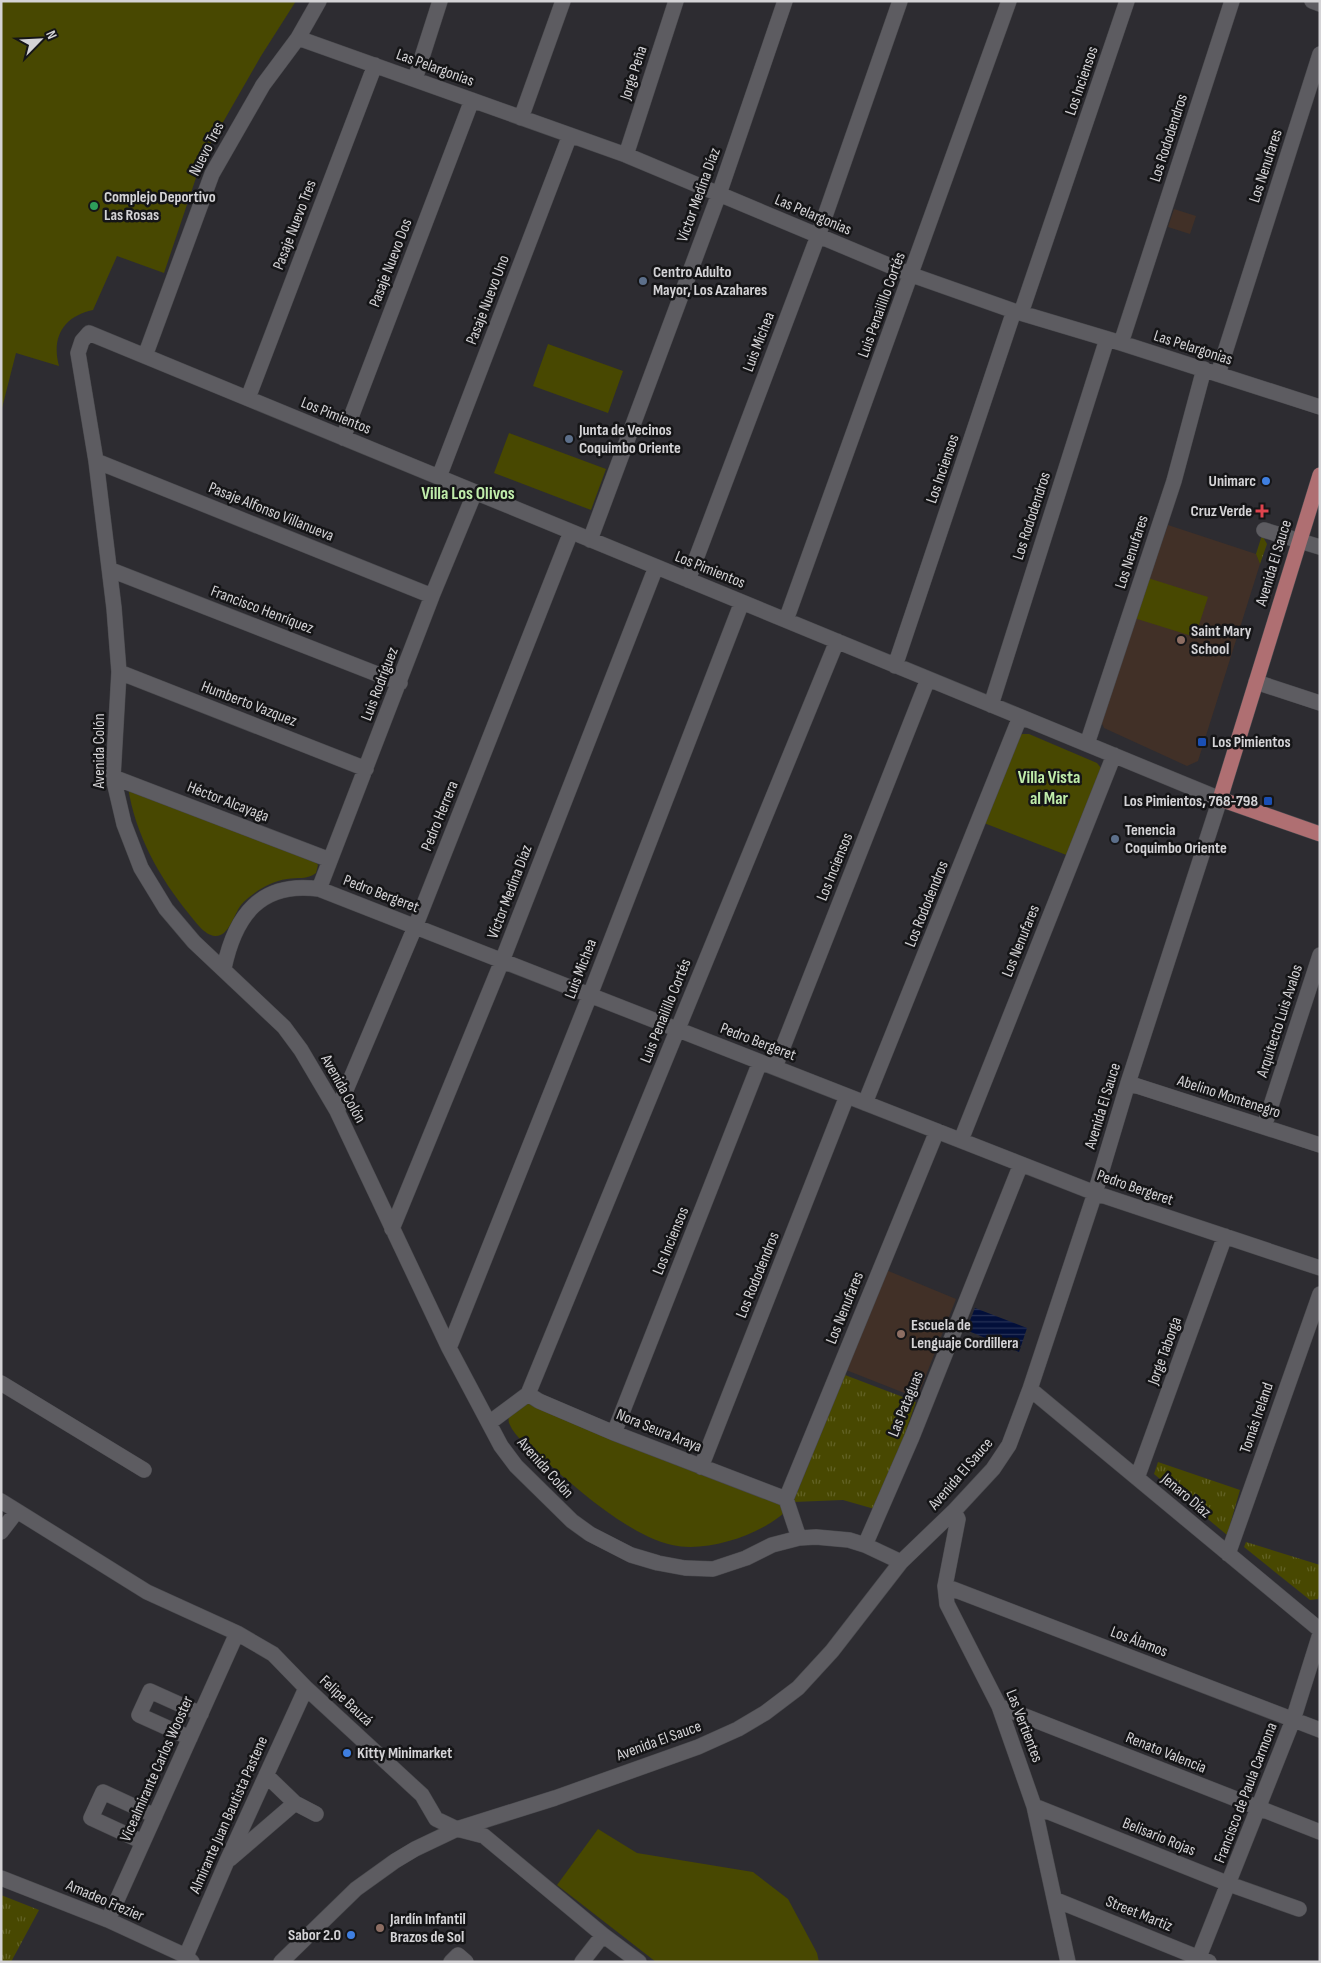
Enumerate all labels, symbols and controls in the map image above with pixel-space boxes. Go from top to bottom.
north arrow [15,15,65,65]
text: N [42,28,61,42]
street label: Jorge Peña [616,44,652,103]
street label: Los Inciensos [1061,44,1103,118]
street label: Las Pelargonias [393,45,477,91]
street label: Los Rododendros [1146,91,1192,184]
street label: Nuevo Tres [185,119,229,179]
street label: Los Nenufares [1245,127,1287,205]
street label: Víctor Medina Díaz [673,145,725,245]
street label: Pasaje Nuevo Tres [269,177,321,273]
place label: Complejo Deportivo Las Rosas [104,188,216,225]
street label: Las Pelargonias [772,190,854,240]
marker: Complejo Deportivo Las Rosas [88,200,100,212]
street label: Pasaje Nuevo Dos [365,216,417,310]
street label: Luis Penailillo Cortés [854,250,910,360]
street label: Pasaje Nuevo Uno [462,253,514,347]
place label: Centro Adulto Mayor, Los Azahares [653,263,767,300]
marker: Centro Adulto Mayor, Los Azahares [637,275,649,287]
street label: Luis Michea [739,310,779,374]
street label: Las Pelargonias [1151,326,1235,370]
street label: Los Pimientos [298,393,374,439]
place label: Junta de Vecinos Coquimbo Oriente [578,421,681,458]
street label: Los Inciensos [922,432,964,506]
marker: Junta de Vecinos Coquimbo Oriente [563,433,575,445]
street label: Los Rododendros [1009,469,1055,562]
place label: Unimarc [1209,472,1256,491]
marker: Unimarc [1260,475,1272,487]
street label: Pasaje Alfonso Villanueva [206,478,336,546]
district label: Villa Los Olivos [421,483,515,504]
place label: Cruz Verde [1191,502,1252,521]
marker: Cruz Verde [1256,505,1268,517]
street label: Los Nenufares [1111,513,1153,591]
street label: Avenida El Sauce [1252,518,1296,609]
street label: Los Pimientos [672,547,748,593]
street label: Francisco Henríquez [208,582,316,638]
place label: Saint Mary School [1191,622,1252,659]
marker: Saint Mary School [1175,634,1187,646]
street label: Luis Rodríguez [357,644,403,723]
street label: Humberto Vazquez [199,677,300,731]
street label: Avenida Colón [90,713,109,790]
place label: Los Pimientos [1212,733,1291,752]
marker: Los Pimientos [1196,736,1208,748]
district label: Villa Vista al Mar [1018,767,1080,809]
street label: Héctor Alcayaga [184,778,272,826]
street label: Pedro Herrera [417,778,463,854]
place label: Los Pimientos, 768-798 [1124,792,1258,811]
marker: Los Pimientos, 768-798 [1262,795,1274,807]
place label: Tenencia Coquimbo Oriente [1125,821,1227,858]
street label: Los Inciensos [813,830,857,904]
marker: Tenencia Coquimbo Oriente [1109,833,1121,845]
street label: Víctor Medina Díaz [483,842,537,942]
street label: Los Rododendros [901,858,953,950]
street label: Pedro Bergeret [341,871,422,917]
street label: Los Nenufares [998,902,1044,980]
street label: Luis Michea [561,937,601,1001]
street label: Luis Penailillo Cortés [637,956,696,1066]
street label: Arquitecto Luis Avalos [1253,962,1307,1081]
street label: Pedro Bergeret [718,1019,799,1065]
street label: Avenida Colón [316,1051,370,1126]
street label: Avenida El Sauce [1081,1061,1125,1152]
street label: Abelino Montenegro [1174,1071,1283,1123]
street label: Pedro Bergeret [1094,1166,1176,1210]
street label: Los Inciensos [649,1204,693,1278]
street label: Los Rododendros [732,1229,784,1321]
street label: Los Nenufares [822,1269,868,1347]
street label: Jorge Taborga [1144,1315,1186,1388]
place label: Escuela de Lenguaje Cordillera [911,1316,1019,1353]
marker: Escuela de Lenguaje Cordillera [895,1328,907,1340]
street label: Las Pataguas [884,1368,928,1440]
street label: Tomás Ireland [1236,1380,1278,1456]
street label: Nora Seura Araya [613,1405,705,1457]
street label: Avenida Colón [512,1433,577,1502]
street label: Avenida El Sauce [924,1434,997,1515]
street label: Jenaro Díaz [1157,1469,1215,1522]
street label: Los Álamos [1108,1622,1170,1662]
street label: Felipe Bauzá [315,1672,377,1730]
street label: Las Vertientes [1001,1687,1047,1765]
street label: Vicealmirante Carlos Wooster [116,1693,198,1845]
street label: Avenida El Sauce [613,1717,704,1765]
street label: Francisco de Paula Carmona [1210,1720,1282,1866]
street label: Renato Valencia [1123,1728,1209,1778]
street label: Almirante Juan Bautista Pastene [185,1733,272,1897]
place label: Kitty Minimarket [357,1744,452,1763]
marker: Kitty Minimarket [341,1747,353,1759]
street label: Belisario Rojas [1120,1814,1199,1860]
street label: Amadeo Frezier [62,1876,147,1926]
street label: Street Martiz [1103,1892,1175,1936]
place label: Jardín Infantil Brazos de Sol [389,1910,466,1947]
marker: Jardín Infantil Brazos de Sol [374,1922,386,1934]
place label: Sabor 2.0 [288,1926,341,1945]
marker: Sabor 2.0 [345,1929,357,1941]

